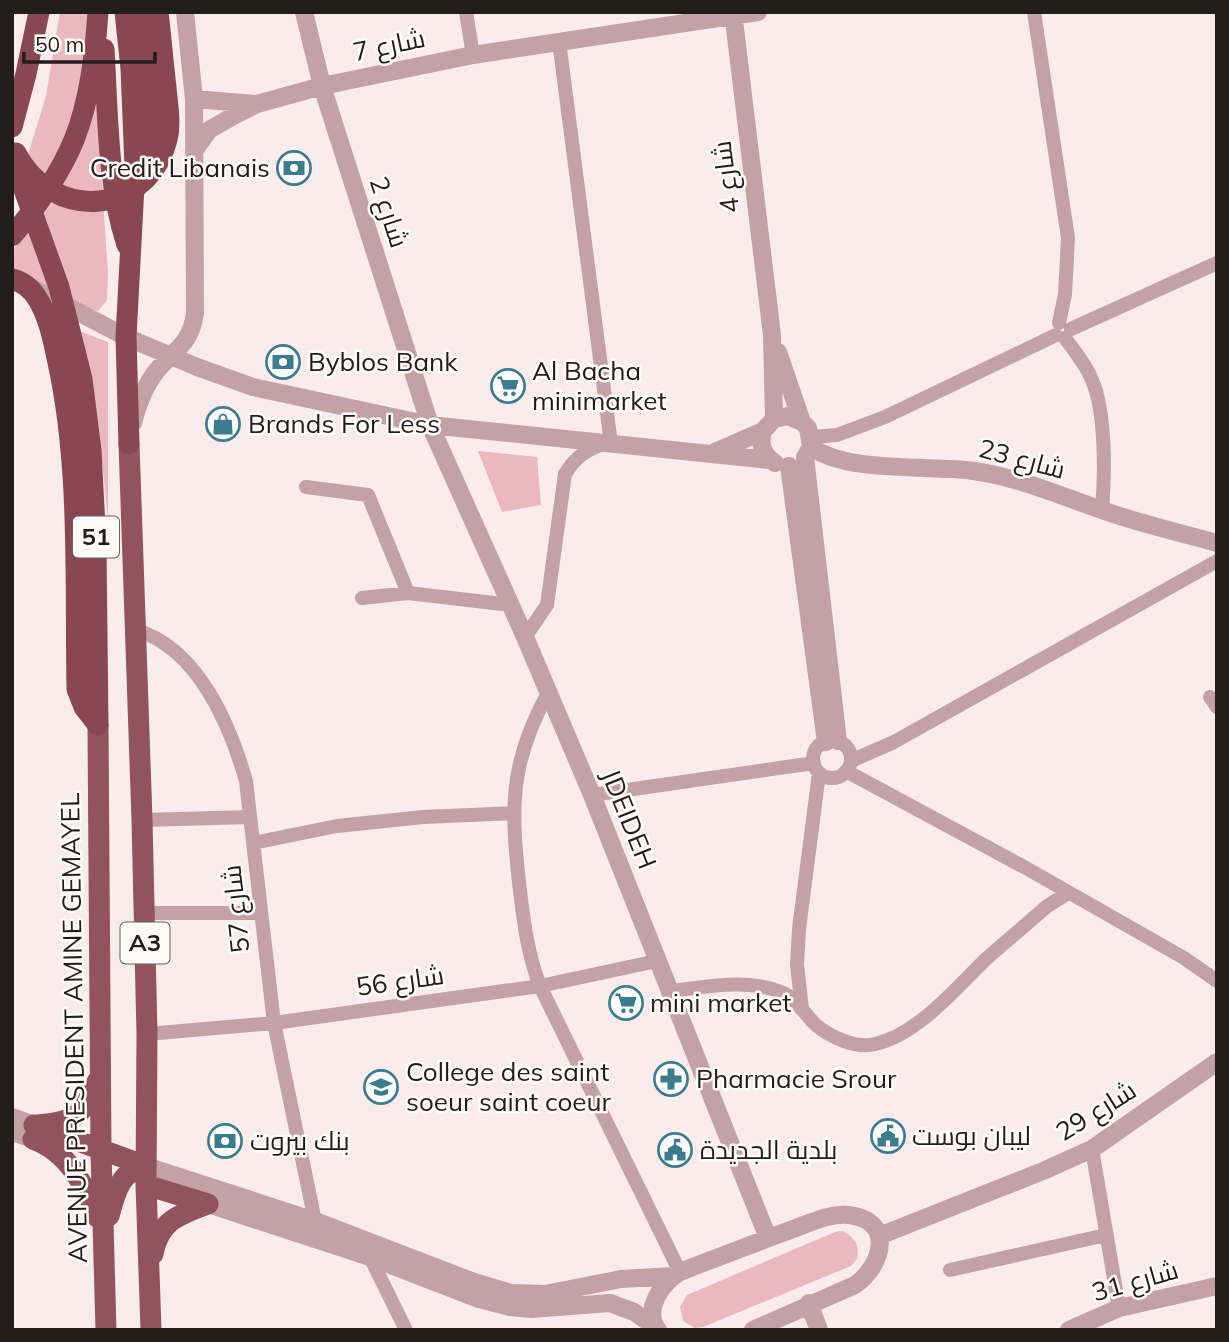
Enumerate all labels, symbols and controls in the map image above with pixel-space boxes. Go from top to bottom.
scale bar [24,21,156,65]
street label: شارع 7 [350,21,428,69]
text: 50 m [35,31,84,57]
street label: شارع 4 [705,139,747,215]
bank icon: Credit Libanais [275,149,313,187]
place label: Credit Libanais [90,151,270,184]
street label: شارع 2 [362,172,416,252]
bank icon: Byblos Bank [264,343,302,381]
place label: Byblos Bank [308,345,458,378]
place label: Al Bacha minimarket [532,354,667,417]
supermarket icon: Al Bacha minimarket [489,367,527,405]
shop icon: Brands For Less [204,405,242,443]
place label: Brands For Less [248,407,440,440]
street label: شارع 23 [975,431,1069,487]
road number: 51 [73,516,119,558]
street label: JDEIDEH [595,764,664,873]
street label: AVENUE PRESIDENT AMINE GEMAYEL [53,793,94,1263]
street label: شارع 57 [214,863,258,955]
road number: A3 [120,923,170,964]
street label: شارع 56 [354,958,446,1004]
supermarket icon: mini market [607,984,645,1022]
place label: mini market [650,986,791,1019]
place label: College des saint soeur saint coeur [406,1055,612,1118]
pharmacy icon: Pharmacie Srour [652,1060,690,1098]
place label: Pharmacie Srour [696,1062,897,1095]
school or university icon: College des saint soeur saint coeur [362,1068,400,1106]
street label: شارع 29 [1050,1073,1142,1149]
public building icon: ليبان بوست [869,1117,907,1155]
place label: ليبان بوست [912,1119,1031,1152]
bank icon: بنك بيروت [206,1122,244,1160]
place label: بنك بيروت [250,1124,350,1157]
public building icon: بلدية الجديدة [656,1131,694,1169]
place label: بلدية الجديدة [700,1133,837,1166]
street label: شارع 31 [1088,1252,1182,1310]

